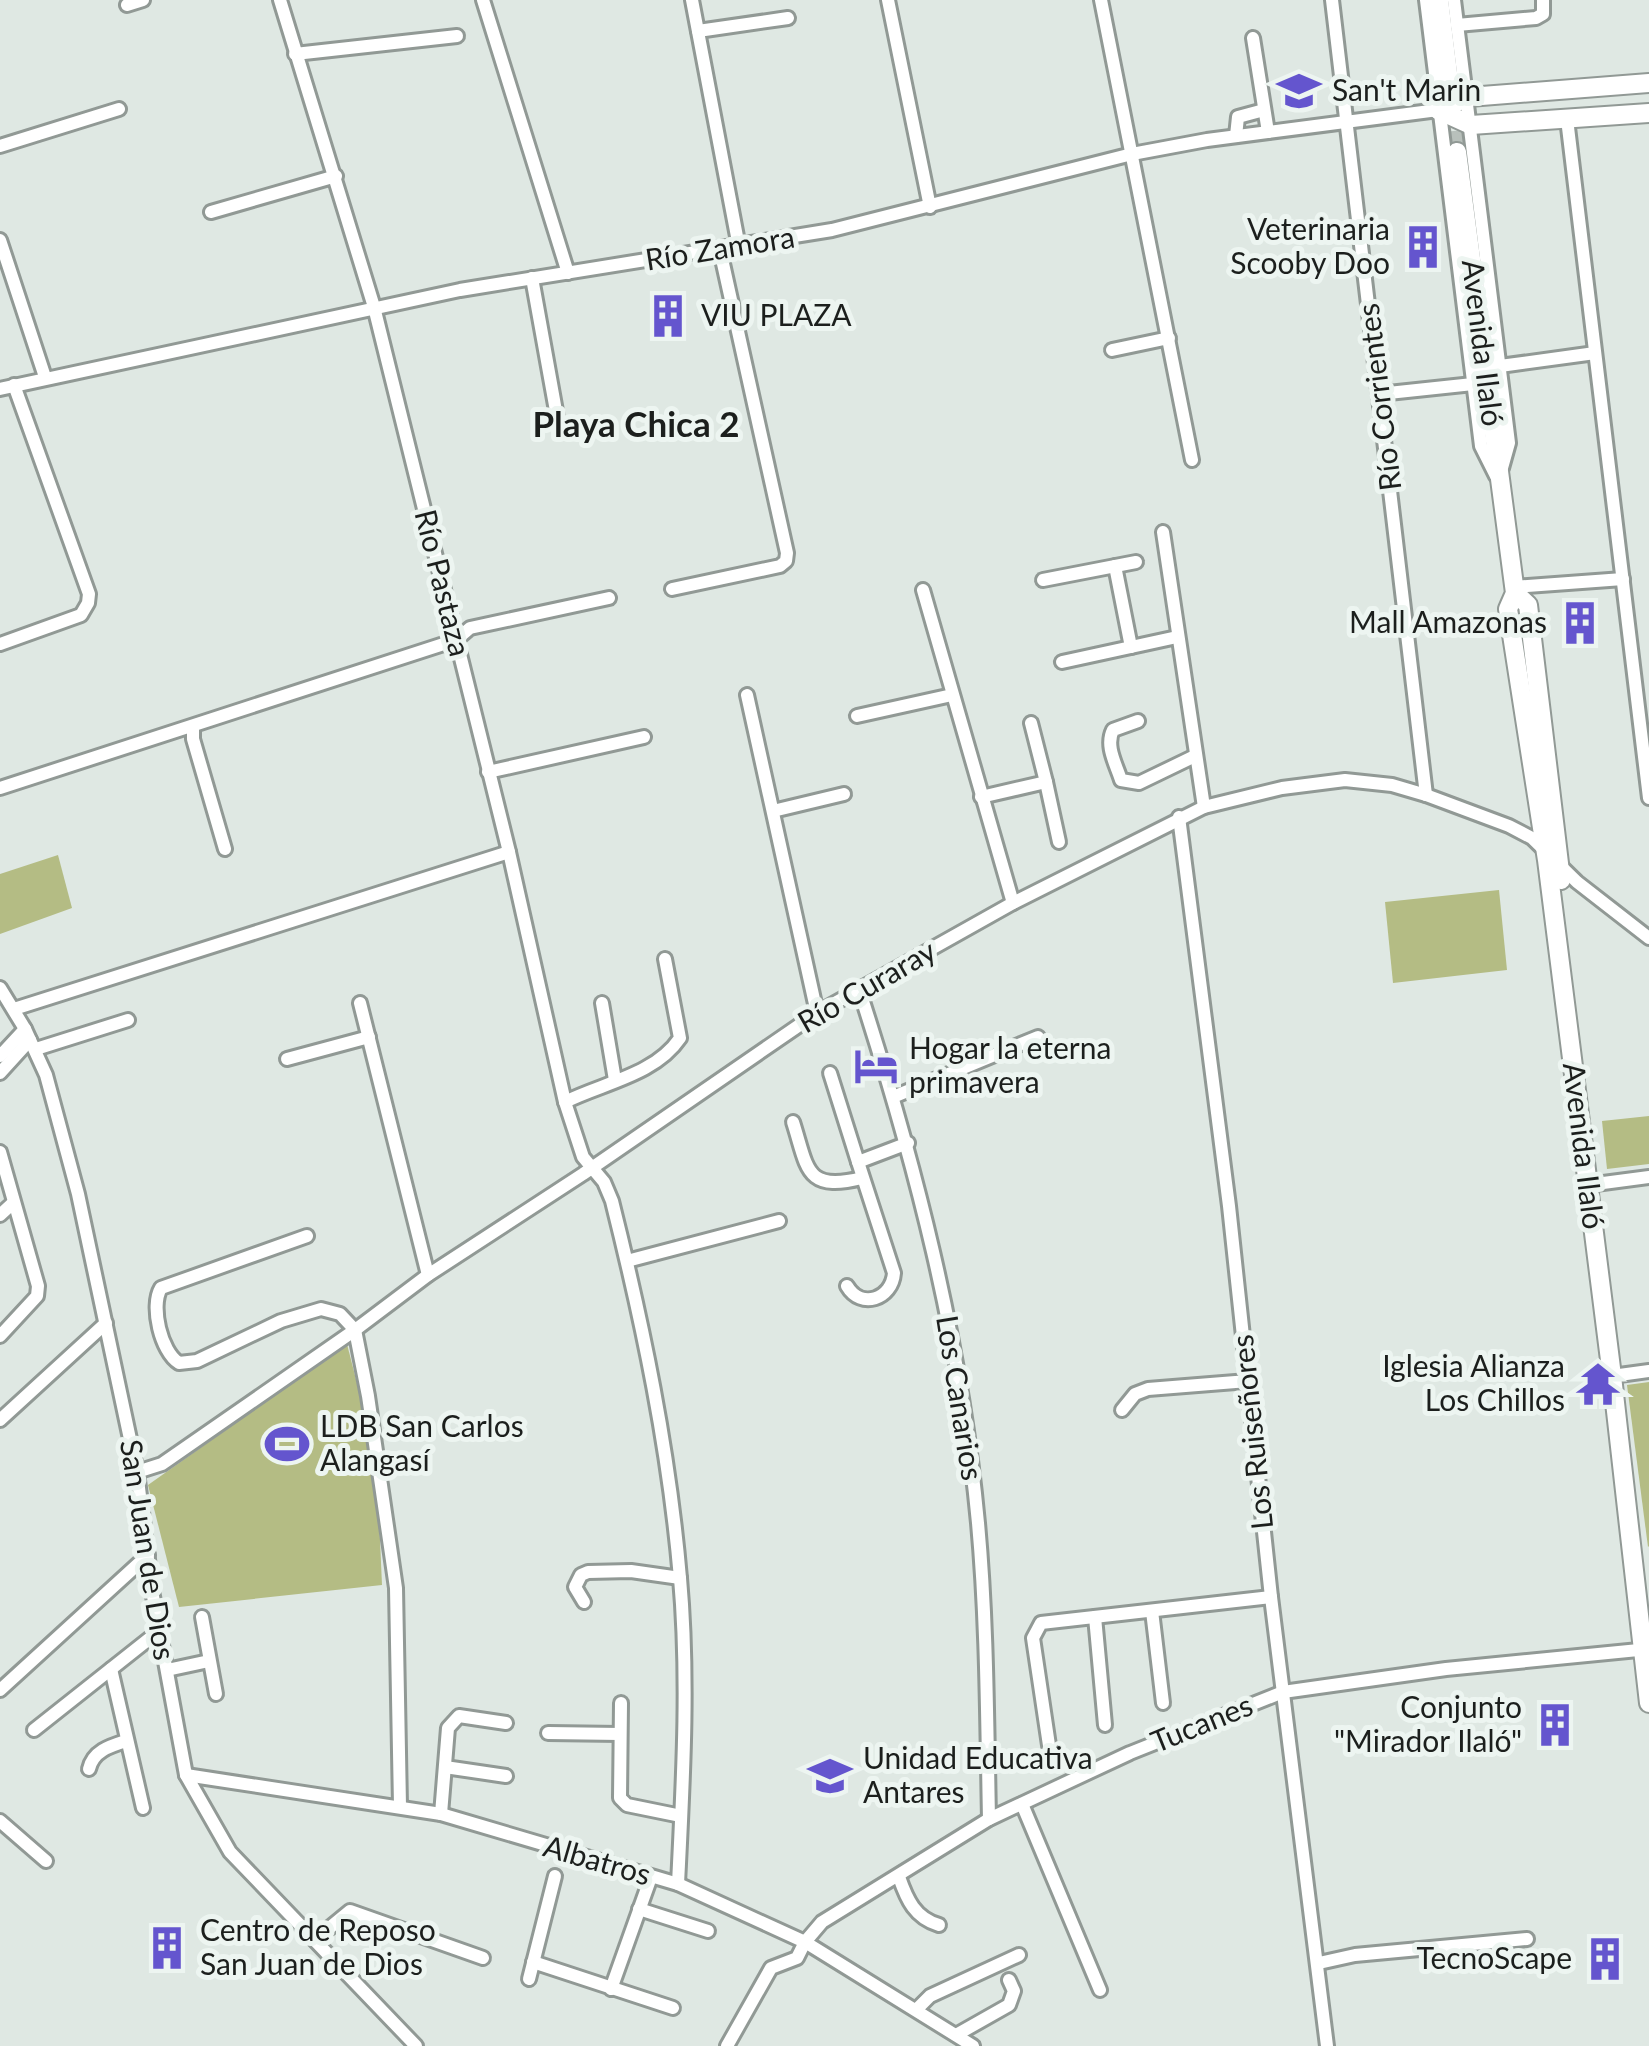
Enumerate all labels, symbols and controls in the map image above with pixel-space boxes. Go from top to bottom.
school or university icon: San't Marin [1275,67,1323,115]
place label: San't Marin [1332,71,1481,107]
place label: Veterinaria Scooby Doo [1230,210,1390,280]
street label: Río Zamora [642,217,797,277]
building icon: Veterinaria Scooby Doo [1399,223,1447,271]
street label: Avenida Ilaló [1456,257,1512,428]
building icon: VIU PLAZA [644,292,692,340]
place label: VIU PLAZA [701,296,852,332]
street label: Río Corrientes [1349,302,1407,493]
district label: Playa Chica 2 [532,402,740,444]
street label: Río Pastaza [408,505,480,660]
building icon: Mall Amazonas [1556,599,1604,647]
place label: Mall Amazonas [1349,603,1547,639]
street label: Río Curaray [791,931,942,1039]
place label: Hogar la eterna primavera [909,1029,1111,1099]
hotel icon: Hogar la eterna primavera [852,1042,900,1090]
street label: Avenida Ilaló [1557,1060,1613,1231]
street label: Los Canarios [930,1313,992,1483]
street label: Los Ruiseñores [1223,1333,1279,1531]
place label: Iglesia Alianza Los Chillos [1382,1347,1565,1417]
temple icon: Iglesia Alianza Los Chillos [1574,1360,1622,1408]
place label: LDB San Carlos Alangasí [320,1407,524,1477]
sports icon: LDB San Carlos Alangasí [263,1420,311,1468]
street label: San Juan de Dios [114,1437,184,1663]
street label: Tucanes [1145,1686,1257,1759]
place label: Conjunto "Mirador Ilaló" [1334,1688,1522,1758]
building icon: Conjunto "Mirador Ilaló" [1531,1701,1579,1749]
place label: Unidad Educativa Antares [863,1739,1093,1809]
school or university icon: Unidad Educativa Antares [806,1752,854,1800]
street label: Albatros [540,1827,655,1892]
place label: Centro de Reposo San Juan de Dios [200,1911,436,1981]
building icon: Centro de Reposo San Juan de Dios [143,1924,191,1972]
building icon: TecnoScape [1581,1935,1629,1983]
place label: TecnoScape [1416,1939,1572,1975]

